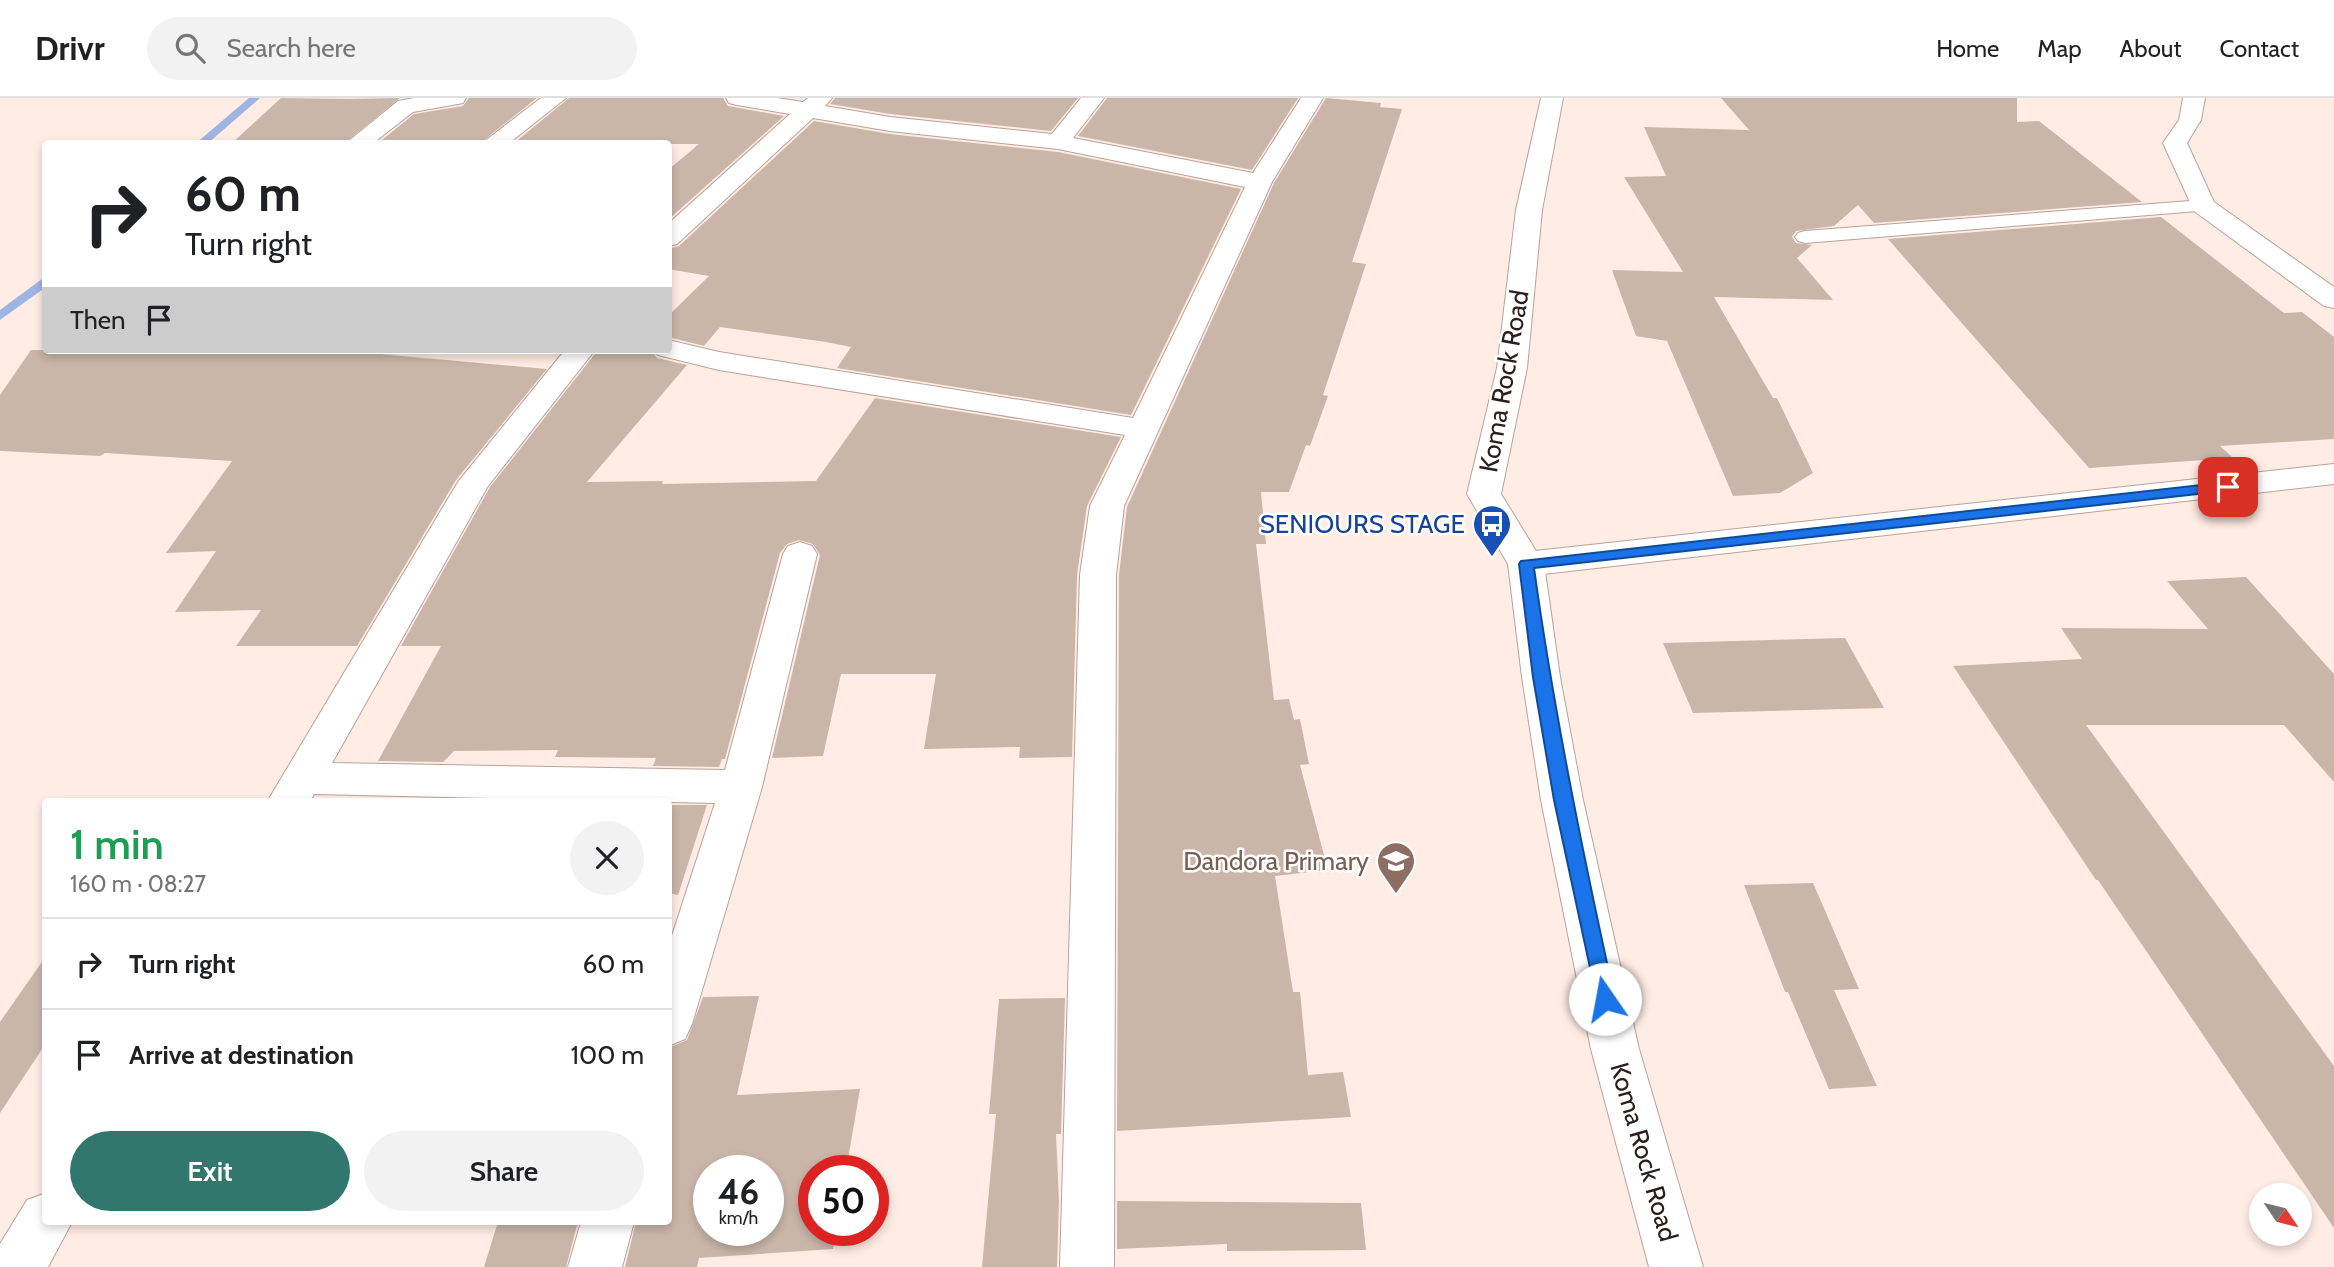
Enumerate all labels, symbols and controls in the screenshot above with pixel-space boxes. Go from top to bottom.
search box [147,17,637,80]
text: Drivr [35,28,105,68]
icon: search [171,29,209,67]
text: Search here [227,32,356,64]
text: Home [1936,34,1999,63]
text: Map [2037,34,2082,63]
text: About [2120,34,2182,63]
text: Contact [2220,34,2299,63]
text: 60 m [185,164,301,223]
icon: right [70,168,161,259]
text: Turn right [185,224,312,263]
street label: Koma Rock Road [1472,287,1536,475]
icon: arrive [140,301,178,339]
text: Then [70,304,126,336]
pin [2198,457,2258,517]
icon: arrive [2209,468,2247,506]
bus stop icon: SENIOURS STAGE [1471,503,1513,558]
place label: SENIOURS STAGE [1260,508,1465,540]
text: 1 min [70,818,164,870]
button: close [570,821,644,895]
school or university icon: Dandora Primary [1375,840,1417,895]
place label: Dandora Primary [1183,845,1369,877]
text: 160 m · 08:27 [70,870,206,898]
icon: right [70,945,108,983]
text: Turn right [129,948,235,980]
text: 60 m [582,948,644,980]
position arrow [1568,962,1642,1036]
icon: arrive [70,1036,108,1074]
text: Arrive at destination [129,1039,354,1071]
text: 100 m [571,1039,644,1071]
street label: Koma Rock Road [1603,1059,1685,1245]
button: Exit [70,1131,350,1211]
button: Share [364,1131,644,1211]
speed limit sign: 50 [798,1155,889,1246]
text: 46 [718,1170,759,1213]
north arrow [2249,1183,2312,1246]
map controls [2249,1183,2312,1246]
text: km/h [719,1207,758,1229]

